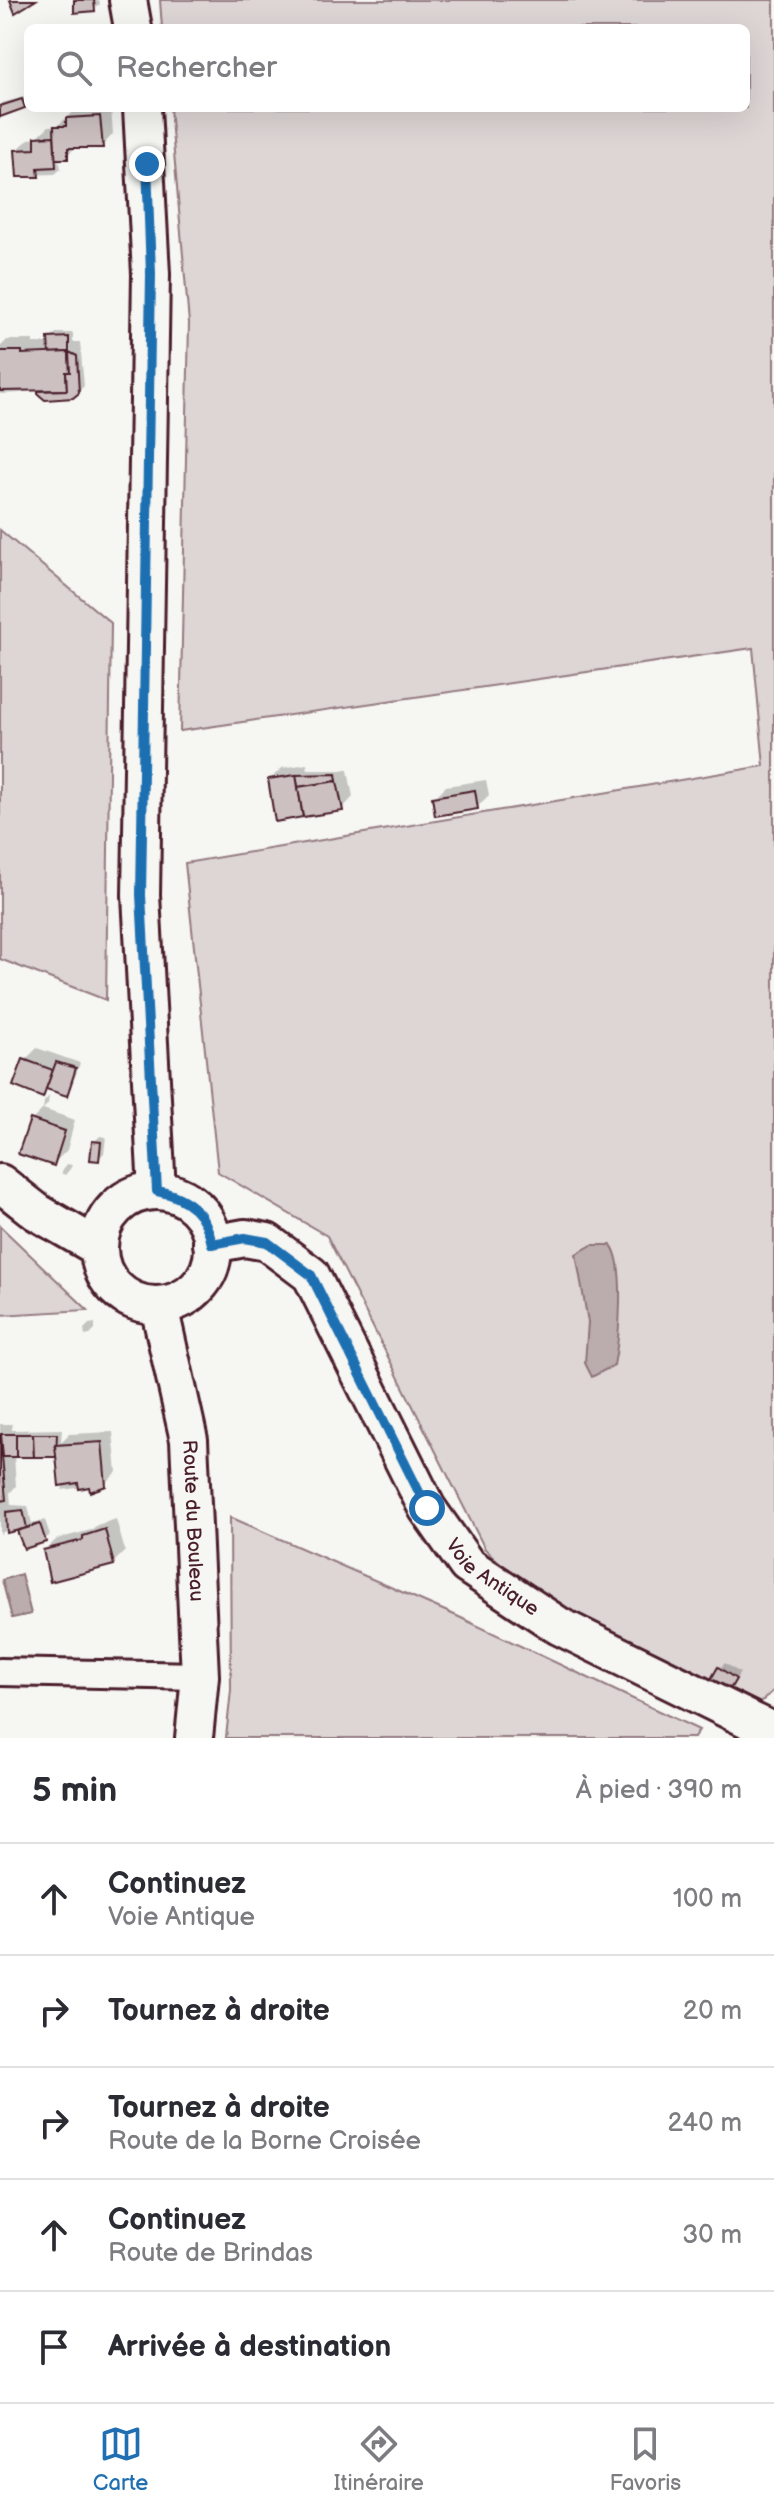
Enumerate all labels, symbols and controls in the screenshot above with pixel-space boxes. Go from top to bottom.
search box [24,24,750,112]
icon: search [52,46,96,90]
text: Rechercher [116,50,277,86]
route end [129,146,165,182]
street label: Route du Bouleau [177,1439,209,1602]
route start [409,1490,445,1526]
street label: Voie Antique [440,1534,544,1621]
text: 5 min [32,1770,117,1811]
text: À pied · 390 m [576,1775,742,1806]
text: Continuez [108,1866,246,1902]
icon: ahead [32,1877,76,1921]
text: 100 m [673,1884,742,1915]
text: Voie Antique [108,1902,255,1933]
icon: right [32,1989,76,2033]
text: Tournez à droite [108,1993,330,2029]
text: 20 m [683,1996,742,2027]
text: Tournez à droite [108,2090,330,2126]
icon: right [32,2101,76,2145]
text: 240 m [667,2108,742,2139]
text: Route de la Borne Croisée [108,2126,421,2157]
text: Continuez [108,2202,246,2238]
icon: ahead [32,2213,76,2257]
text: 30 m [682,2220,742,2251]
text: Route de Brindas [108,2238,313,2269]
icon: arrive [32,2325,76,2369]
text: Arrivée à destination [108,2329,391,2365]
tab: Carte [93,2422,148,2497]
tab: Itinéraire [334,2422,424,2497]
tab: Favoris [609,2422,681,2497]

